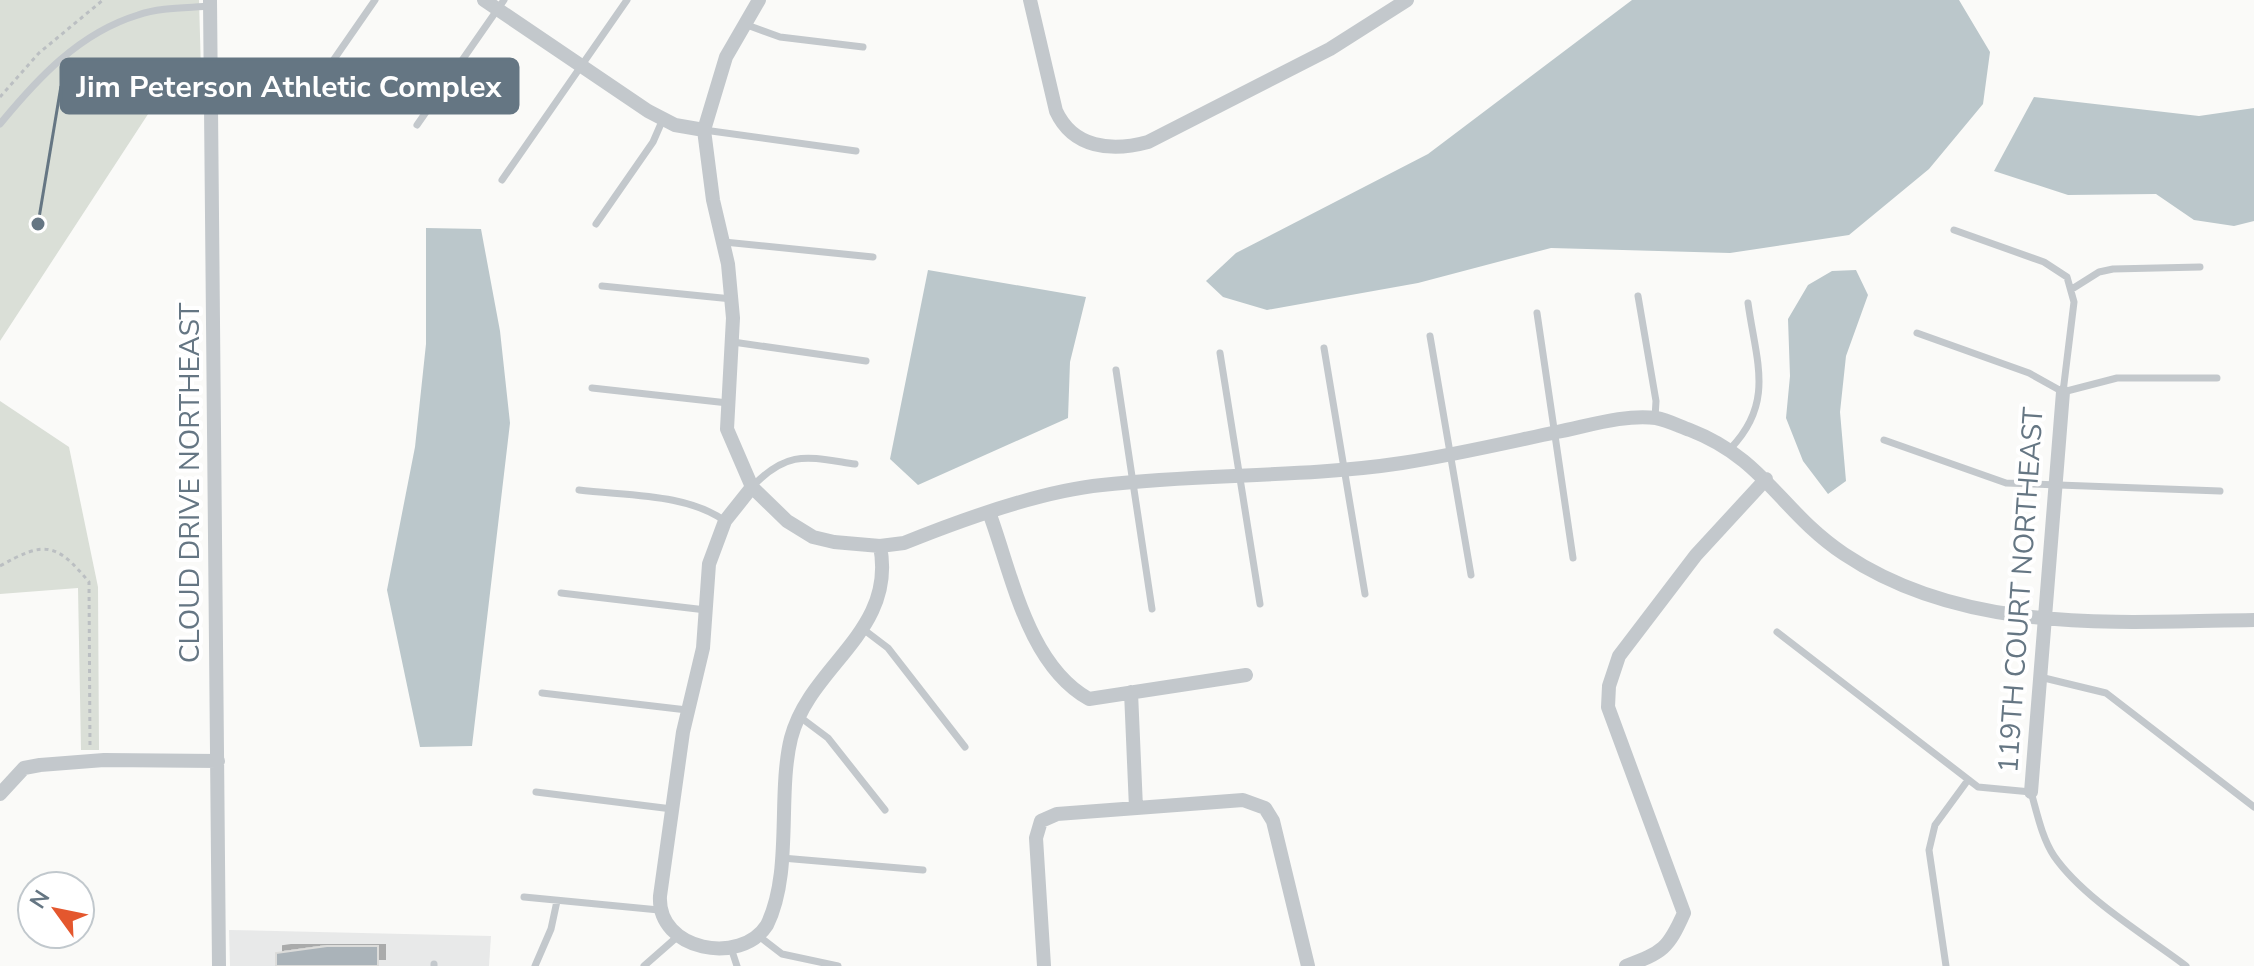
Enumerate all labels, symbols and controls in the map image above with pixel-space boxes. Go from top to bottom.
callout: Jim Peterson Athletic Complex [61,59,518,113]
text: Jim Peterson Athletic Complex [75,67,502,108]
street label: CLOUD DRIVE NORTHEAST [171,303,209,663]
street label: 119TH COURT NORTHEAST [1989,406,2053,774]
north arrow [16,870,96,950]
text: N [23,885,57,915]

